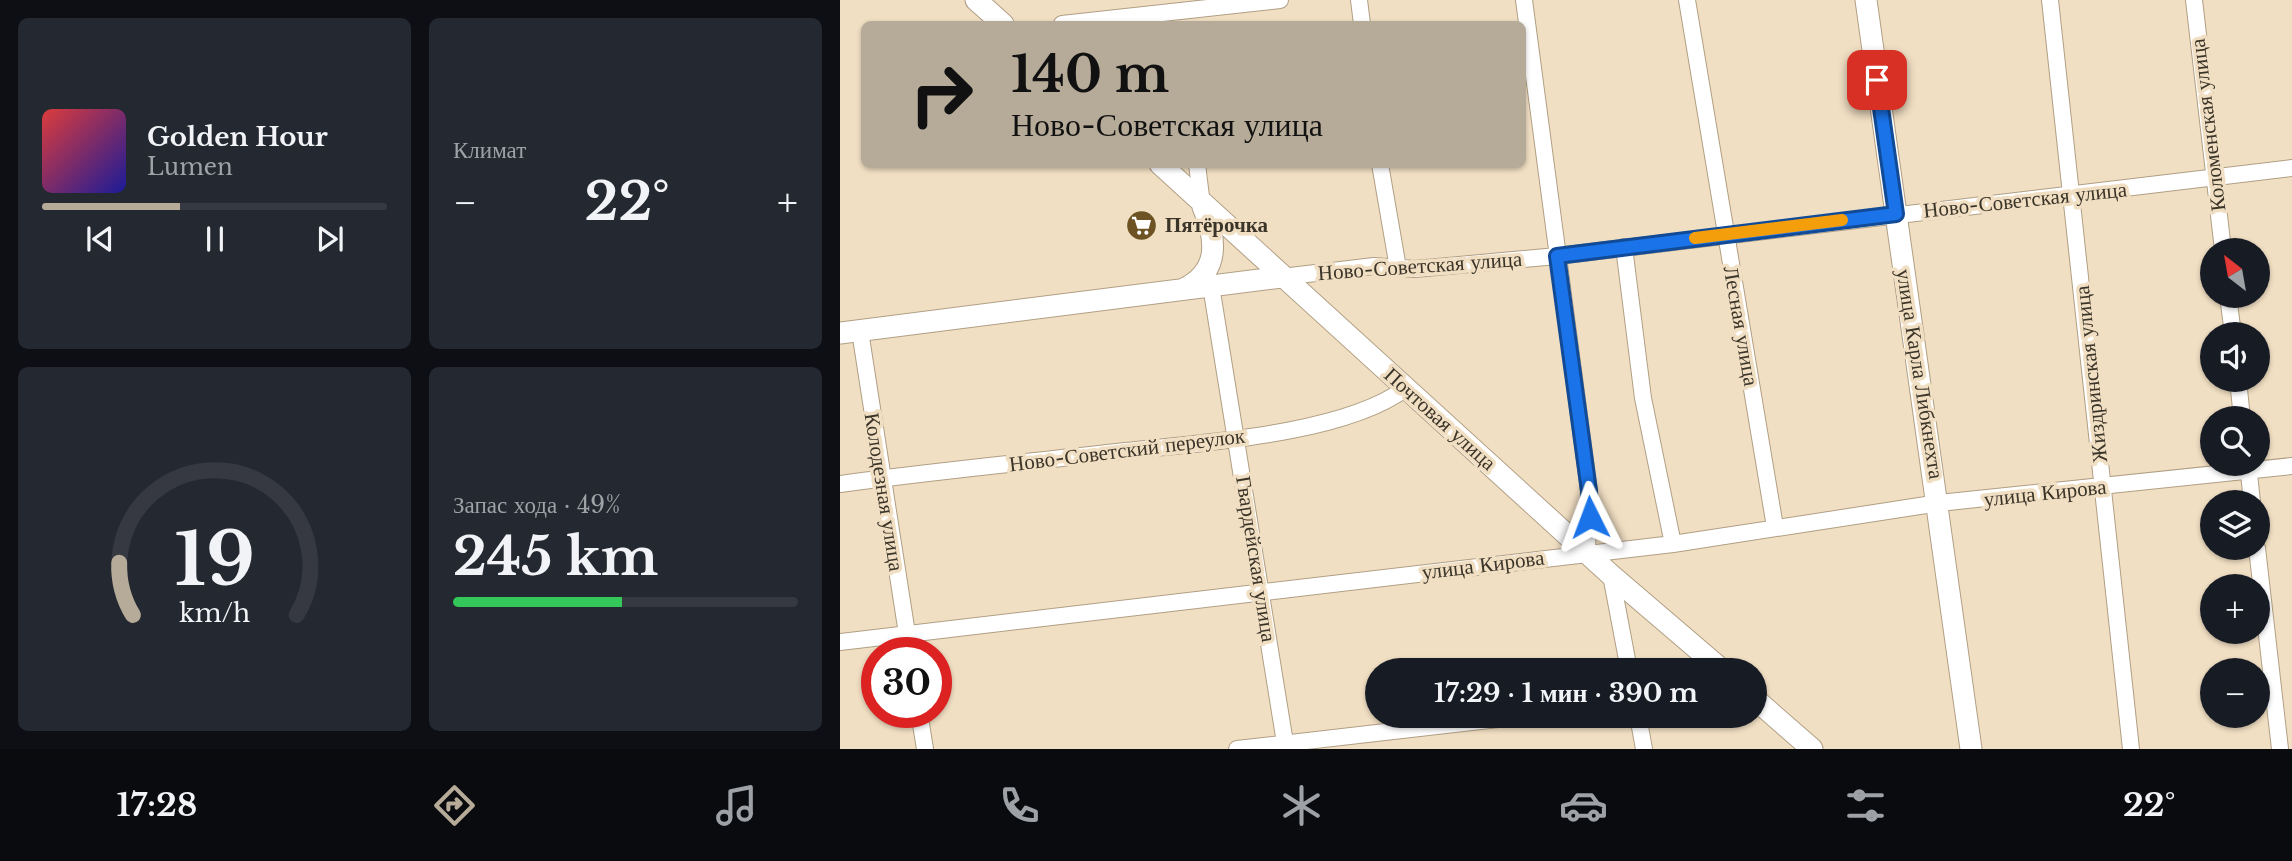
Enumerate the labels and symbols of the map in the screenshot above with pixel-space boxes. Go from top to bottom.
street label: Коломенская улица [2184,37,2231,213]
pin [1847,50,1907,110]
street label: Ново-Советская улица [1922,176,2129,224]
supermarket icon: Пятёрочка [1125,208,1159,242]
place label: Пятёрочка [1165,212,1269,238]
north arrow [2200,238,2270,308]
street label: Ново-Советская улица [1317,246,1524,286]
street label: Лесная улица [1718,264,1764,389]
street label: улица Карла Либкнехта [1891,267,1950,482]
street label: Жиздринская улица [2069,284,2113,464]
street label: Почтовая улица [1379,362,1502,476]
street label: Колодезная улица [859,411,909,574]
street label: Ново-Советский переулок [1008,423,1247,477]
street label: Гвардейская улица [1230,474,1282,645]
street label: улица Кирова [1982,474,2108,512]
position arrow [1553,480,1627,554]
street label: улица Кирова [1420,545,1546,585]
speed limit sign: 30 [861,637,952,728]

